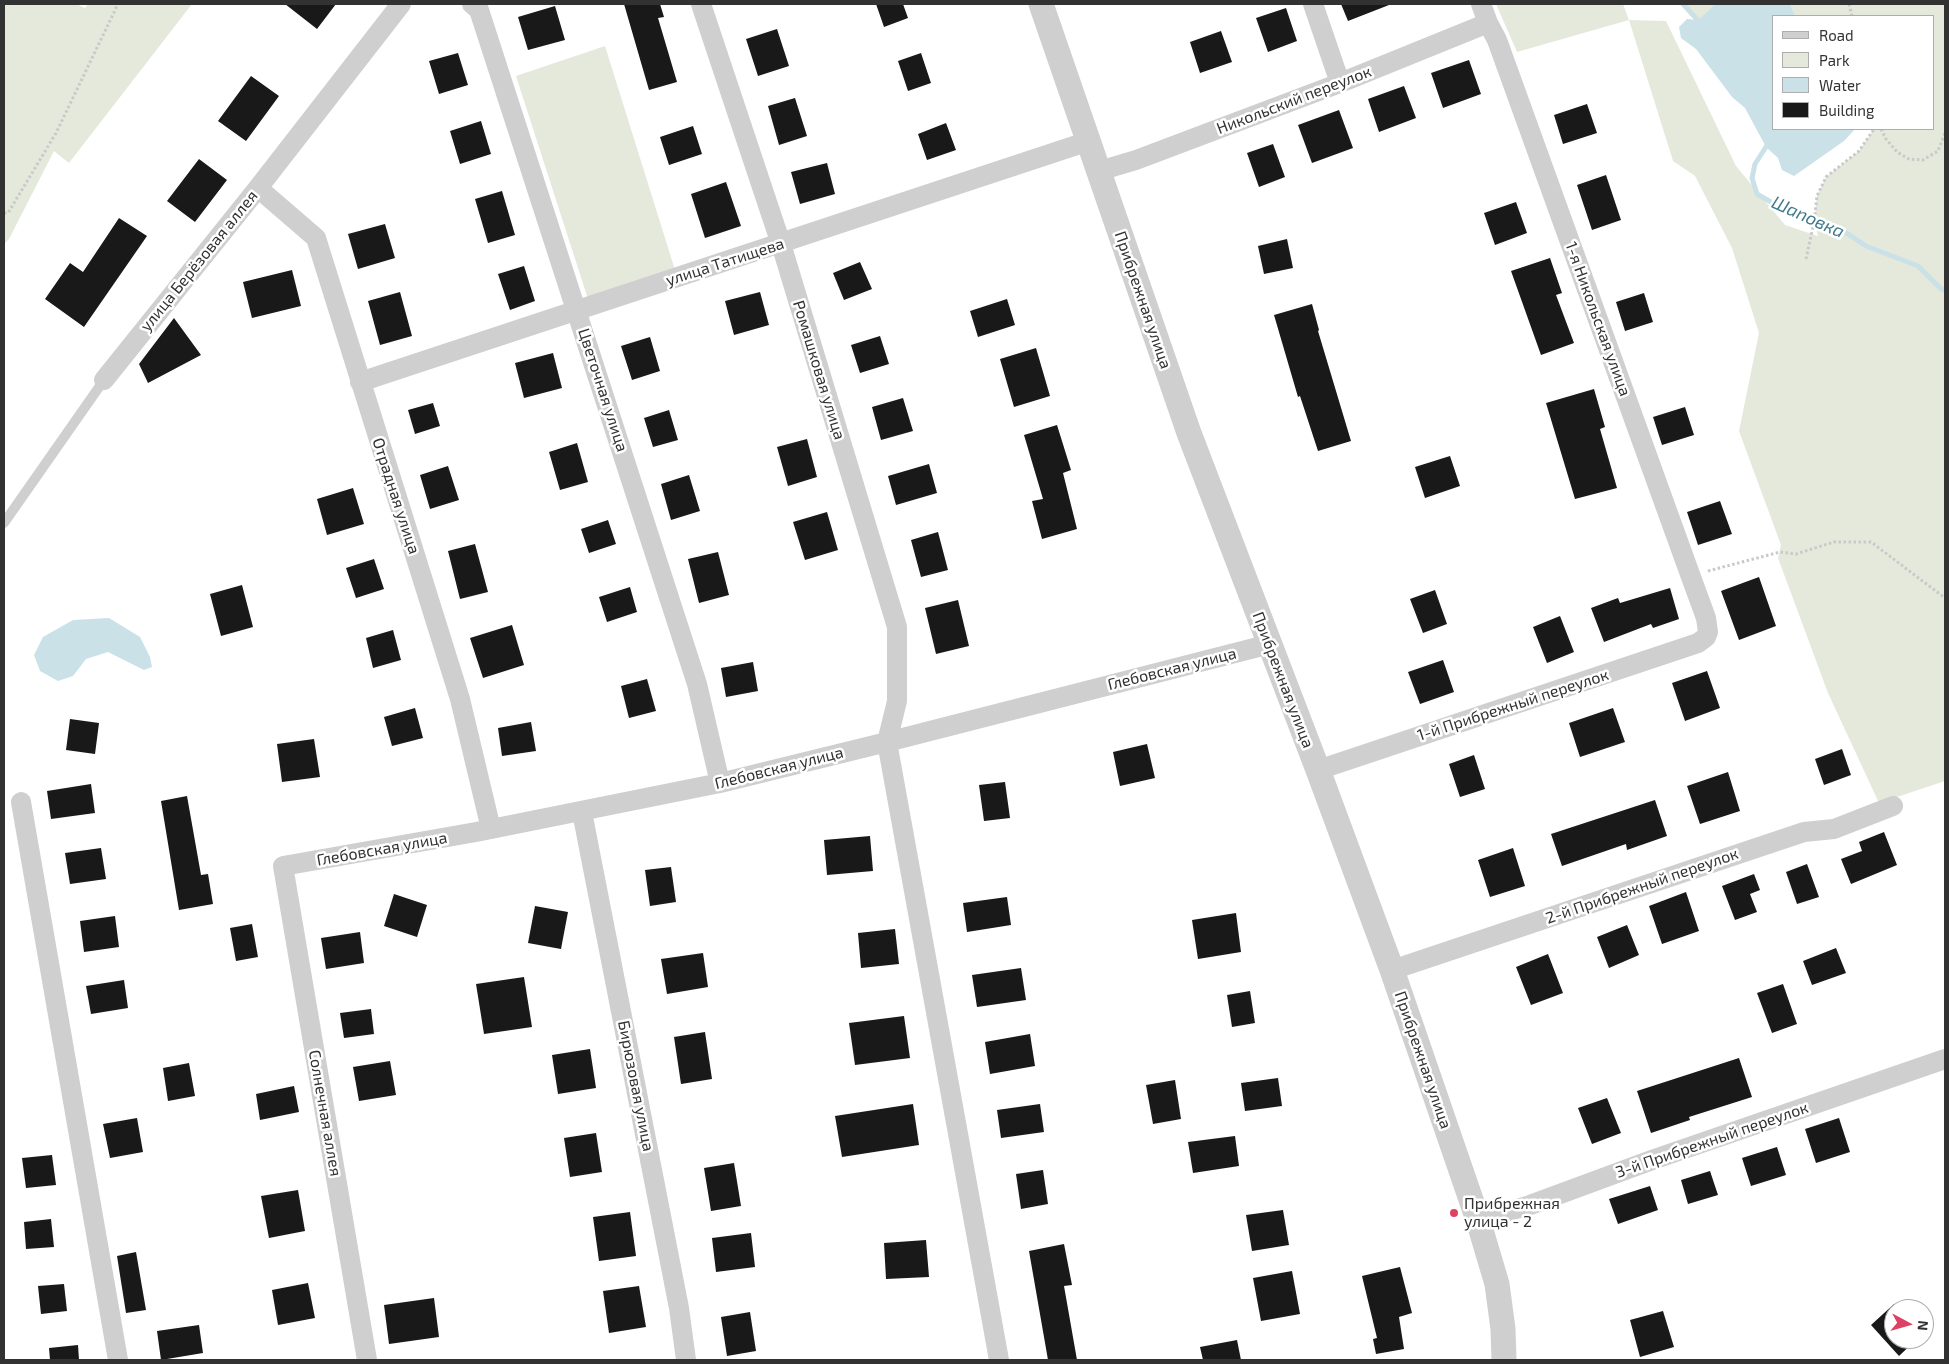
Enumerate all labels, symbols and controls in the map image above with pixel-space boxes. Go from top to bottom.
legend [1772,15,1934,130]
text: Road [1819,26,1854,44]
text: Park [1819,51,1850,69]
street label: Никольский переулок [1214,62,1374,138]
text: Water [1819,76,1861,94]
text: Building [1819,101,1874,119]
street label: улица Берёзовая аллея [136,187,262,335]
water label: Шаповка [1768,191,1848,243]
street label: Прибрежная улица [1110,229,1176,371]
street label: улица Татищева [663,234,787,290]
street label: 1-я Никольская улица [1561,239,1635,399]
street label: Ромашковая улица [789,298,849,442]
street label: Цветочная улица [574,326,632,454]
street label: Отрадная улица [368,435,424,557]
street label: Прибрежная улица [1248,609,1318,751]
street label: Глебовская улица [1106,644,1238,694]
street label: 1-й Прибрежный переулок [1415,665,1611,745]
street label: Глебовская улица [713,743,845,793]
street label: Глебовская улица [315,828,449,870]
street label: 2-й Прибрежный переулок [1543,844,1741,928]
street label: Прибрежная улица [1390,989,1456,1131]
street label: Бирюзовая улица [614,1019,658,1153]
street label: Солнечная аллея [304,1048,346,1178]
street label: 3-й Прибрежный переулок [1613,1098,1811,1182]
place label: Прибрежная улица - 2 [1464,1194,1560,1232]
marker: Прибрежная улица - 2 [1448,1207,1460,1219]
north arrow [1884,1299,1934,1349]
text: N [1914,1320,1932,1331]

